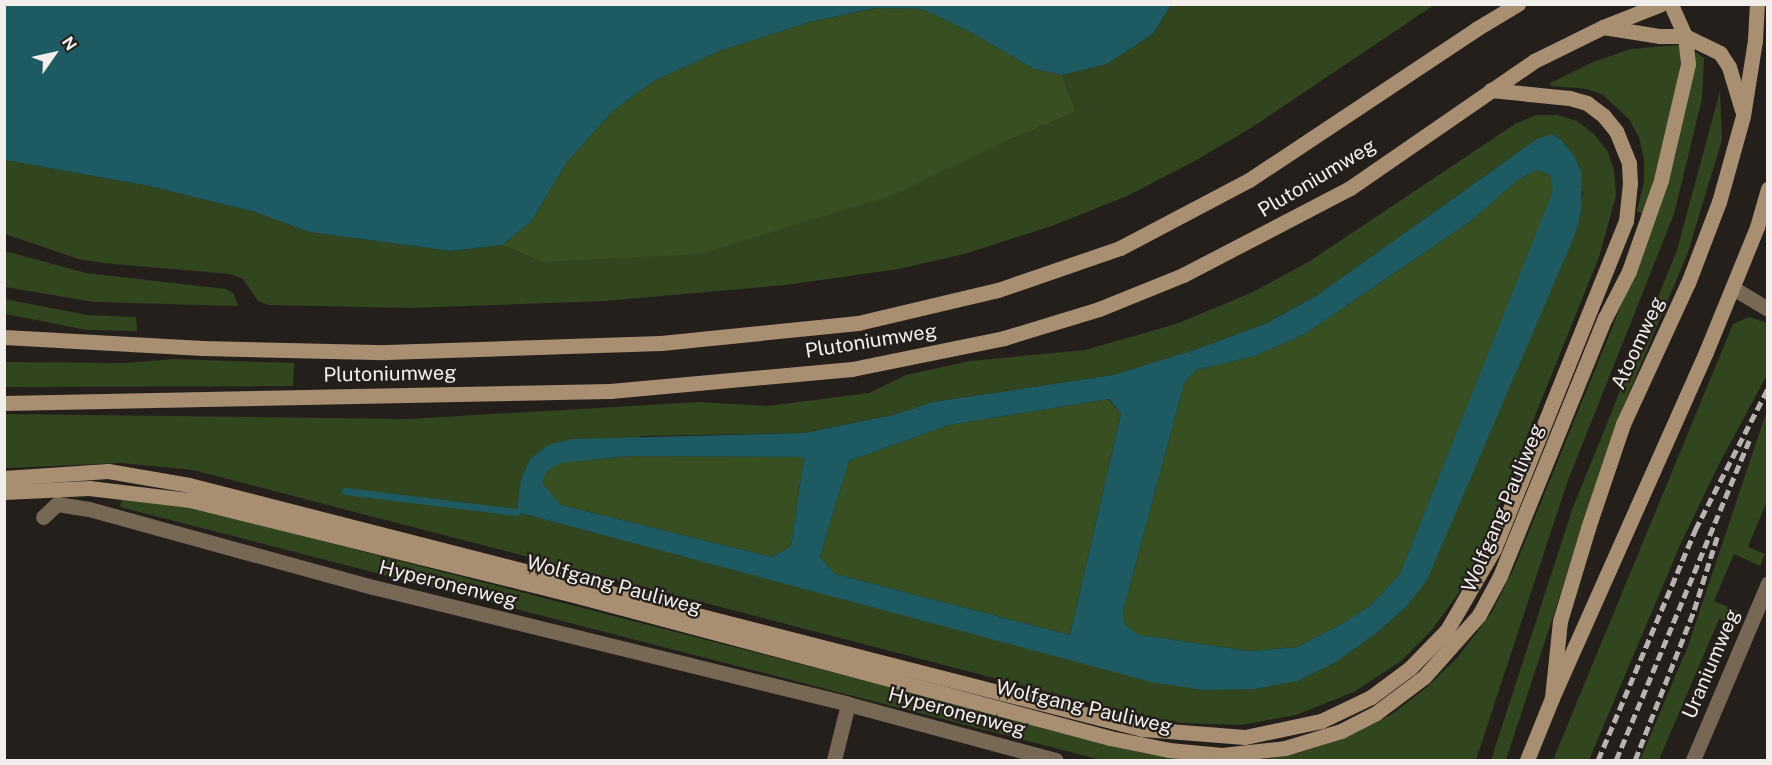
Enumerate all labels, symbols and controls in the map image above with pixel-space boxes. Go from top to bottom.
north arrow [24,24,84,84]
text: N [58,33,81,54]
street label: Plutoniumweg [1254,133,1380,223]
street label: Atoomweg [1606,293,1670,393]
street label: Plutoniumweg [803,319,939,363]
street label: Plutoniumweg [323,361,457,387]
street label: Wolfgang Pauliweg [1457,420,1549,596]
street label: Wolfgang Pauliweg [524,550,704,620]
street label: Hyperonenweg [376,555,520,613]
street label: Uraniumweg [1677,606,1745,722]
street label: Wolfgang Pauliweg [994,675,1174,739]
street label: Hyperonenweg [886,682,1028,742]

